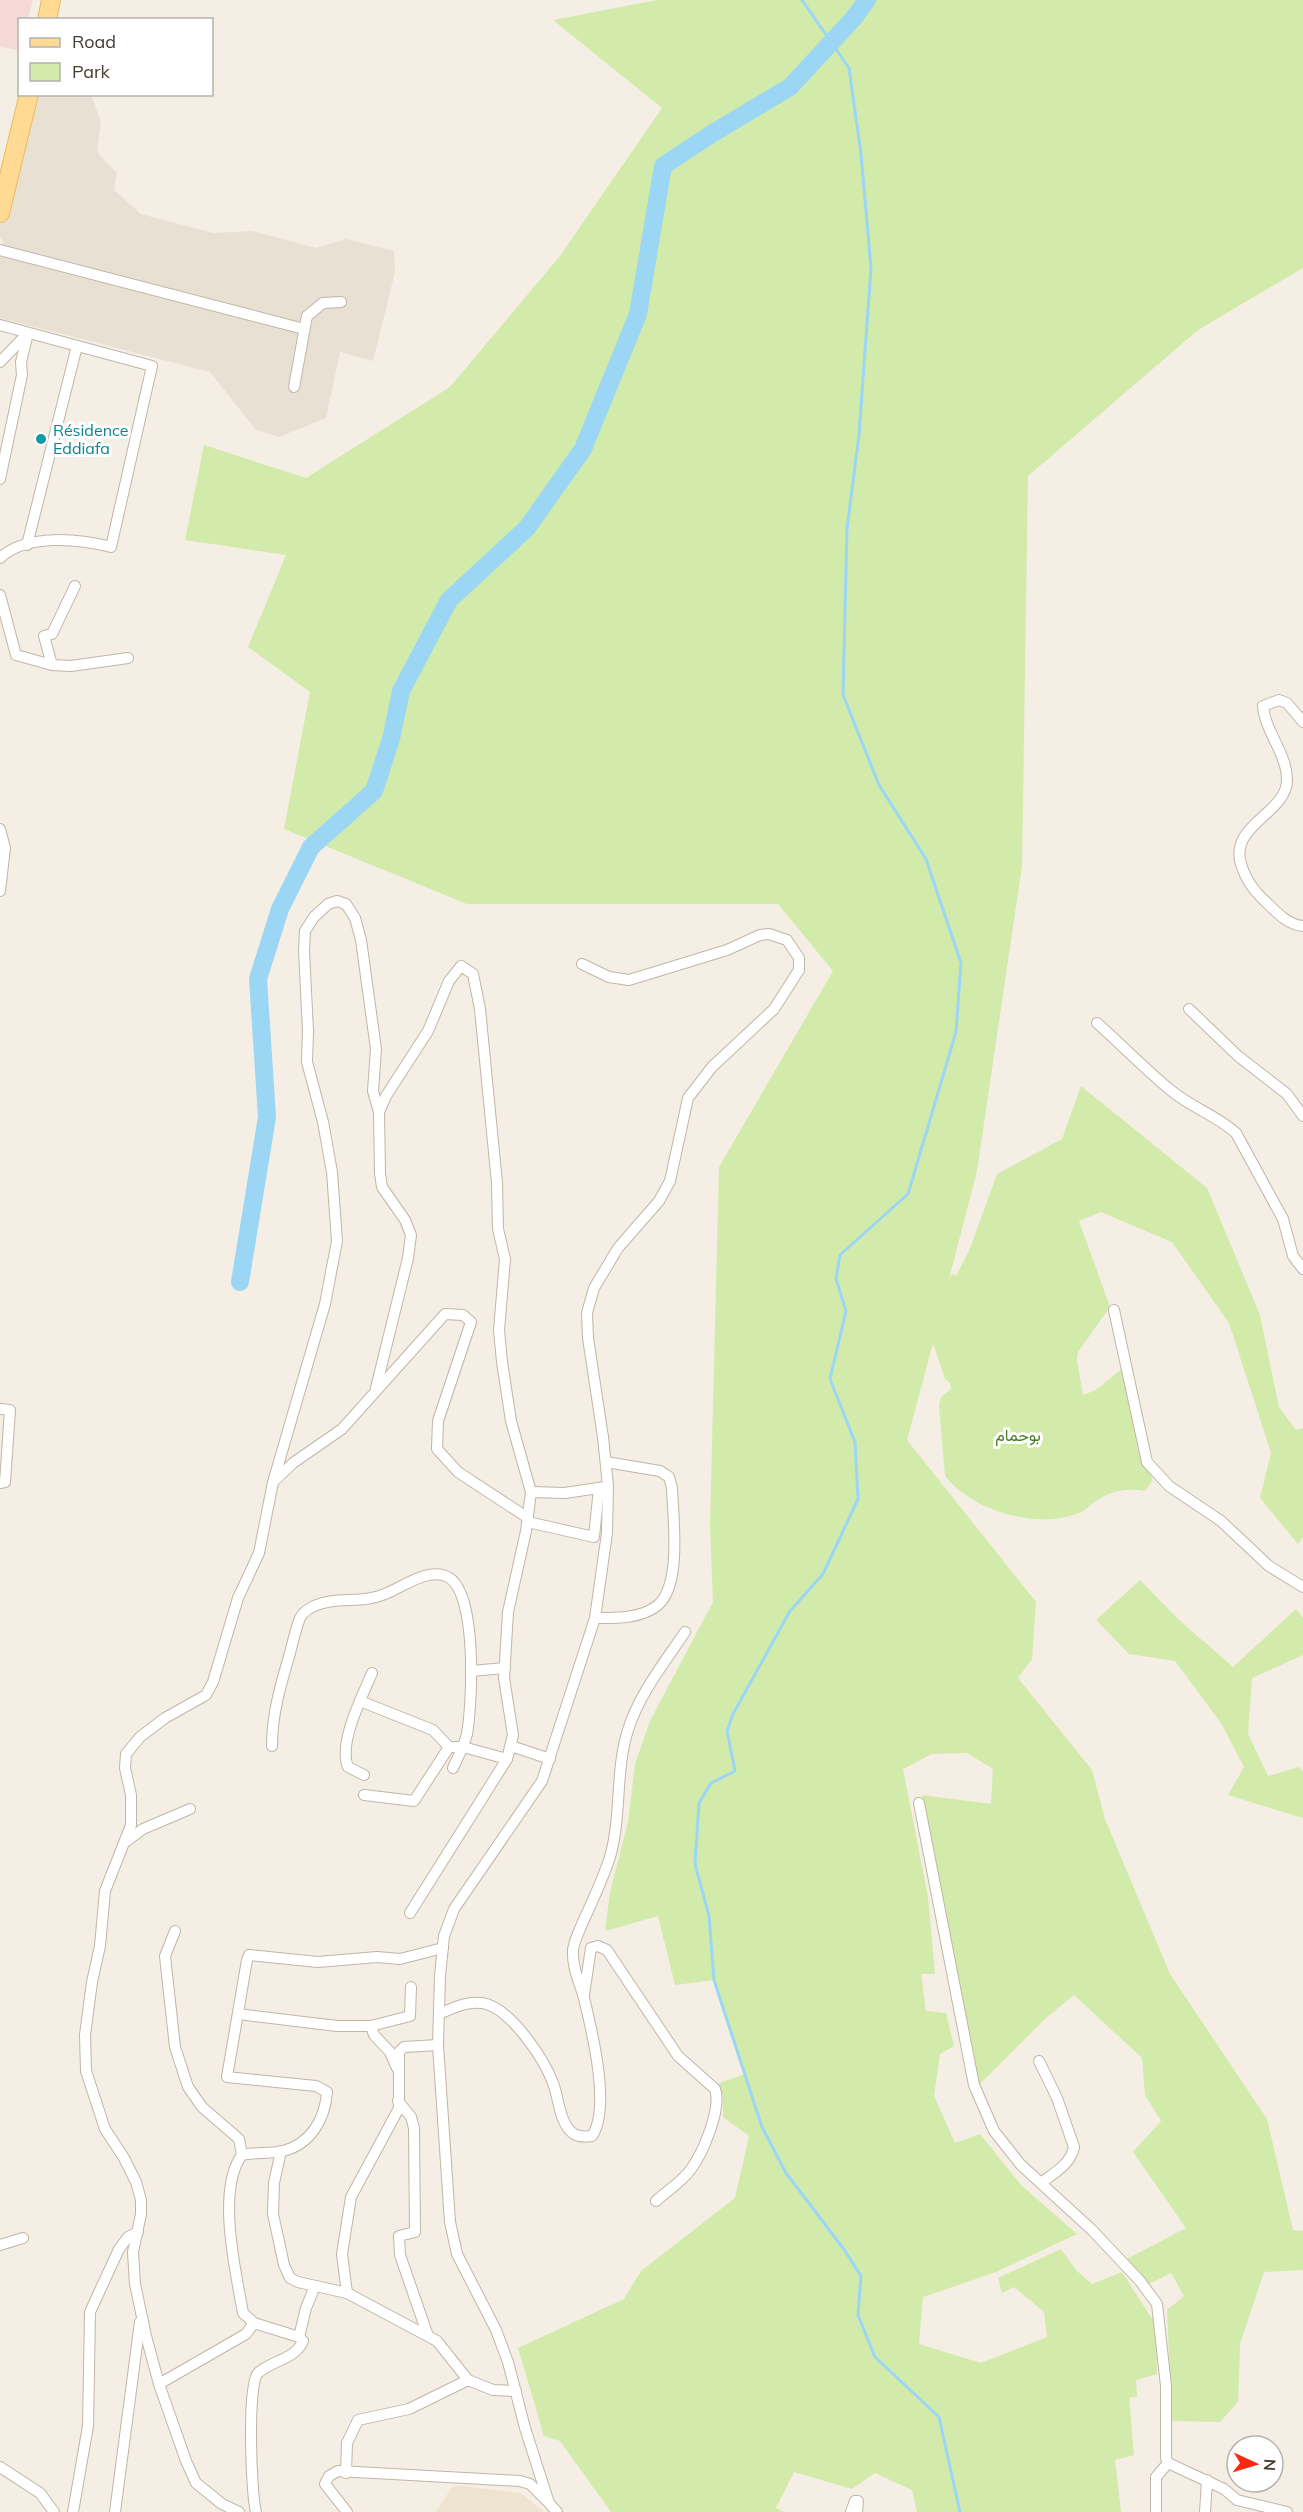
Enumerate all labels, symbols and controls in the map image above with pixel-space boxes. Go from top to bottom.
legend [18,18,213,96]
text: Road [72,30,116,53]
text: Park [72,60,111,83]
place label: Résidence Eddiafa [53,420,128,458]
marker: Résidence Eddiafa [34,432,48,446]
park label: بوحمام [995,1425,1041,1446]
north arrow [1225,2434,1285,2494]
text: N [1260,2458,1280,2472]

